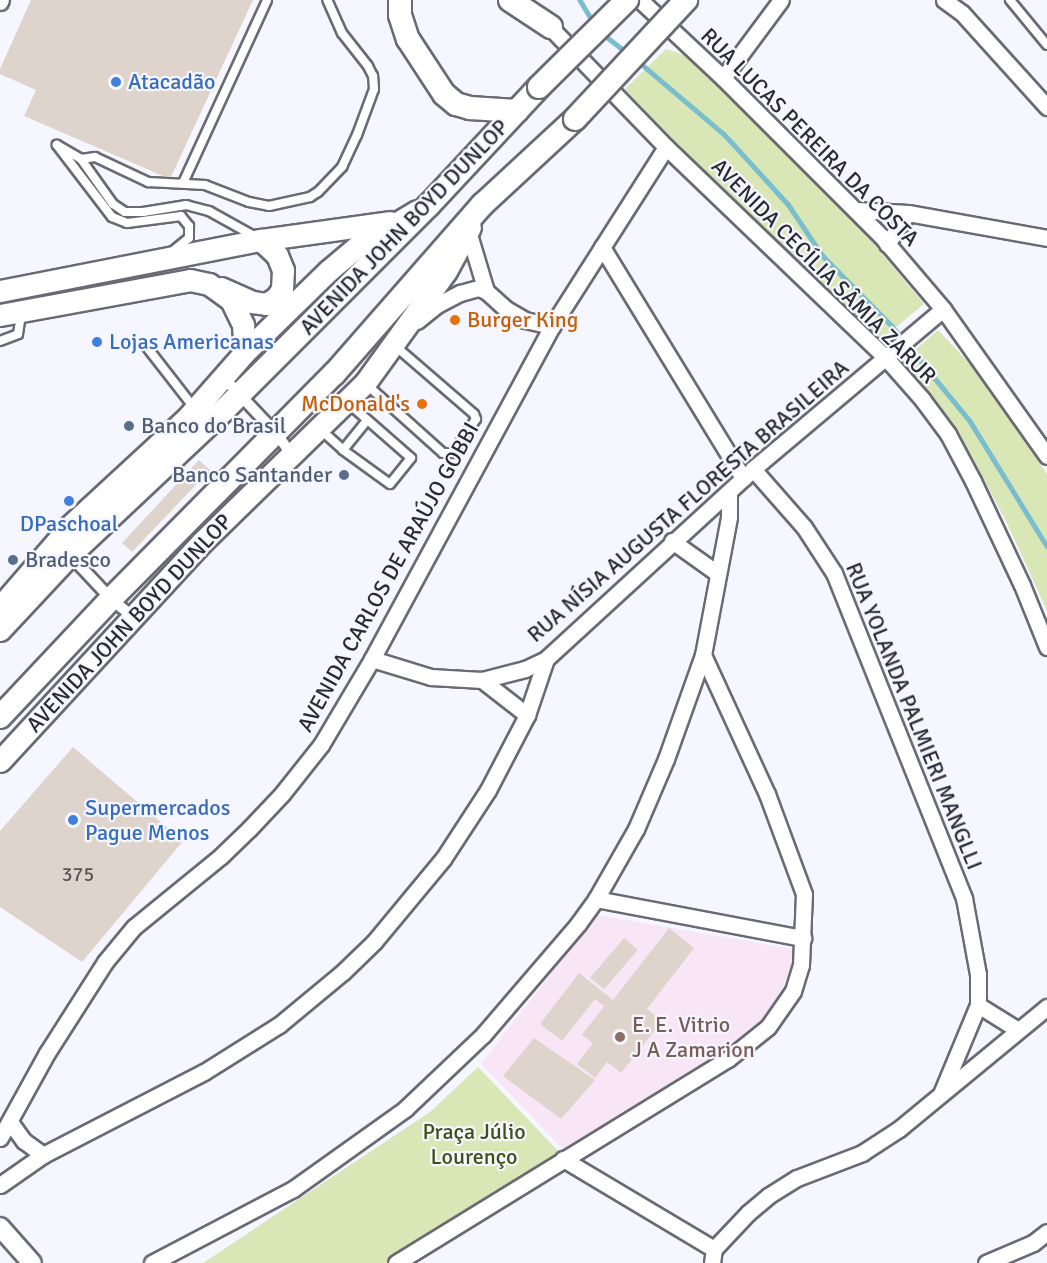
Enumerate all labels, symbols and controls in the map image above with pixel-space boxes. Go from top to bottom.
street label: RUA LUCAS PEREIRA DA COSTA [695,22,925,252]
place label: Atacadão [128,69,215,95]
marker: Atacadão [109,75,123,89]
street label: AVENIDA JOHN BOYD DUNLOP [294,114,514,340]
street label: AVENIDA CECÍLIA SÂMIA ZARUR [706,153,942,389]
place label: Burger King [467,307,578,333]
marker: Burger King [448,313,462,327]
place label: Lojas Americanas [109,329,274,355]
marker: Lojas Americanas [90,335,104,349]
street label: RUA NÍSIA AUGUSTA FLORESTA BRASILEIRA [522,354,854,648]
place label: McDonald's [301,391,410,417]
marker: McDonald's [415,397,429,411]
place label: Banco do Brasil [141,413,286,439]
street label: AVENIDA CARLOS DE ARAÚJO GOBBI [292,418,484,736]
marker: Banco do Brasil [122,419,136,433]
place label: Banco Santander [172,462,332,488]
marker: Banco Santander [337,468,351,482]
marker: DPaschoal [62,494,76,508]
street label: AVENIDA JOHN BOYD DUNLOP [21,508,237,738]
place label: DPaschoal [20,511,118,537]
place label: Bradesco [25,547,111,573]
marker: Bradesco [6,553,20,567]
street label: RUA YOLANDA PALMIERI MANGLLI [840,559,988,873]
place label: Supermercados Pague Menos [85,794,230,846]
marker: Supermercados Pague Menos [66,813,80,827]
house number: 375 [62,862,94,886]
place label: E. E. Vitrio J A Zamarion [632,1011,755,1062]
marker: E. E. Vitrio J A Zamarion [613,1030,627,1044]
park label: Praça Júlio Lourenço [422,1118,526,1170]

